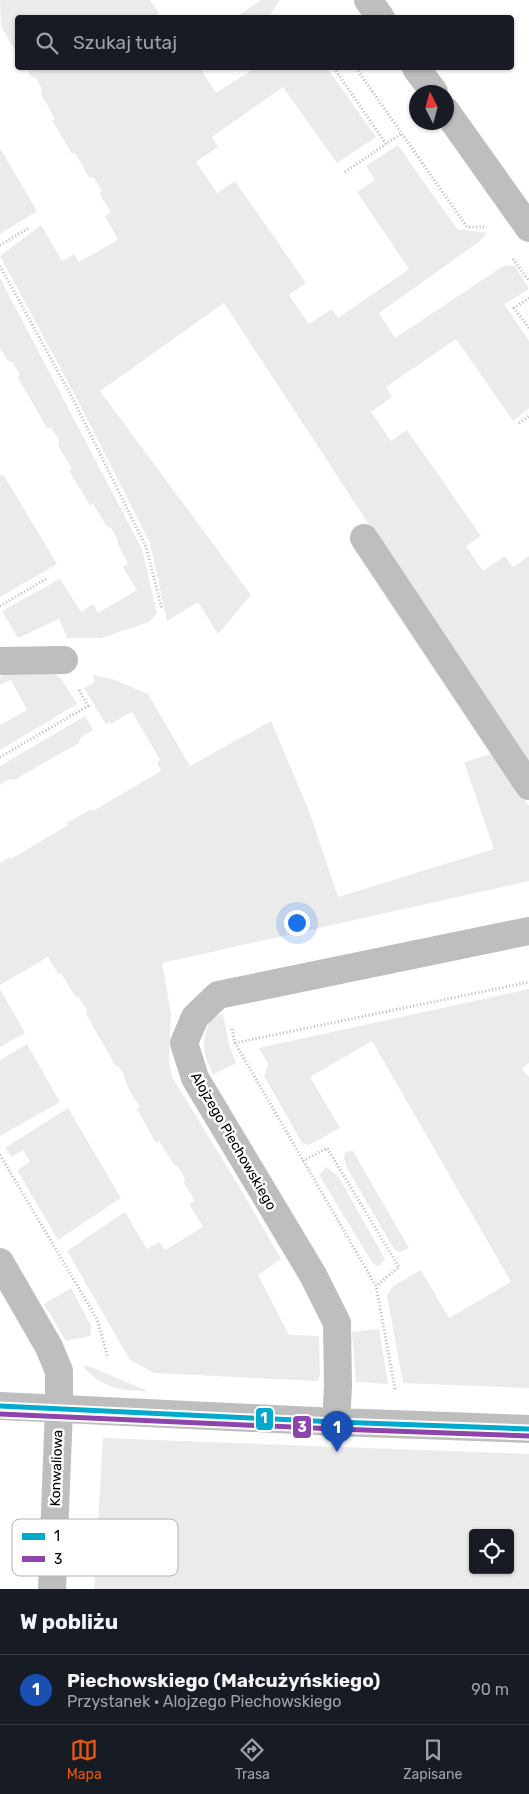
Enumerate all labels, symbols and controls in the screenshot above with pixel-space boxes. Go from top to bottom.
search box [15,15,514,70]
icon: search [33,29,61,57]
text: Szukaj tutaj [73,31,177,54]
north arrow [409,85,454,130]
your location [284,910,310,936]
street label: Alojzego Piechowskiego [187,1069,280,1213]
line badge: 1 [255,1407,274,1431]
text: 1 [261,1410,268,1427]
pin: 1 [321,1411,353,1452]
line badge: 3 [292,1415,312,1439]
text: 3 [297,1419,307,1436]
street label: Konwaliowa [47,1429,66,1507]
legend [12,1519,178,1576]
text: 1 [54,1528,60,1545]
map controls [469,1529,514,1574]
button: locate [469,1529,514,1574]
text: 3 [54,1551,62,1568]
text: W pobliżu [20,1609,118,1634]
text: Piechowskiego (Małcużyńskiego) [67,1669,380,1692]
text: 1 [32,1680,40,1699]
text: 90 m [471,1680,509,1699]
text: Przystanek · Alojzego Piechowskiego [67,1692,342,1711]
tab: Mapa [67,1736,102,1783]
tab: Trasa [235,1736,270,1783]
tab: Zapisane [403,1736,462,1783]

